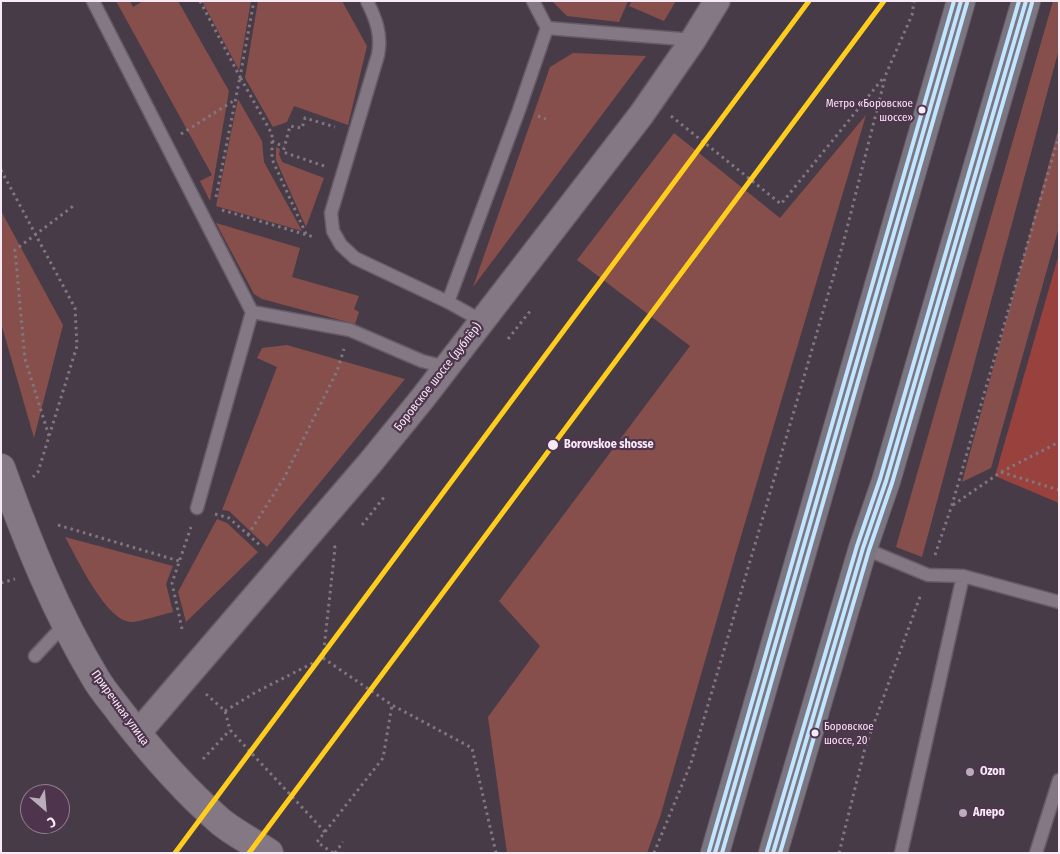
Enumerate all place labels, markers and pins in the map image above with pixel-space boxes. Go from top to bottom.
place label: Метро «Боровское шоссе» [826,97,913,123]
marker: Метро «Боровское шоссе» [917,105,927,115]
marker: Borovskoe shosse [546,438,560,452]
place label: Borovskoe shosse [564,438,654,452]
place label: Боровское шоссе, 20 [824,720,874,746]
marker: Боровское шоссе, 20 [810,728,820,738]
place label: Ozon [980,765,1005,779]
marker: Ozon [964,766,976,778]
place label: Алеро [973,806,1005,820]
marker: Алеро [957,807,969,819]

